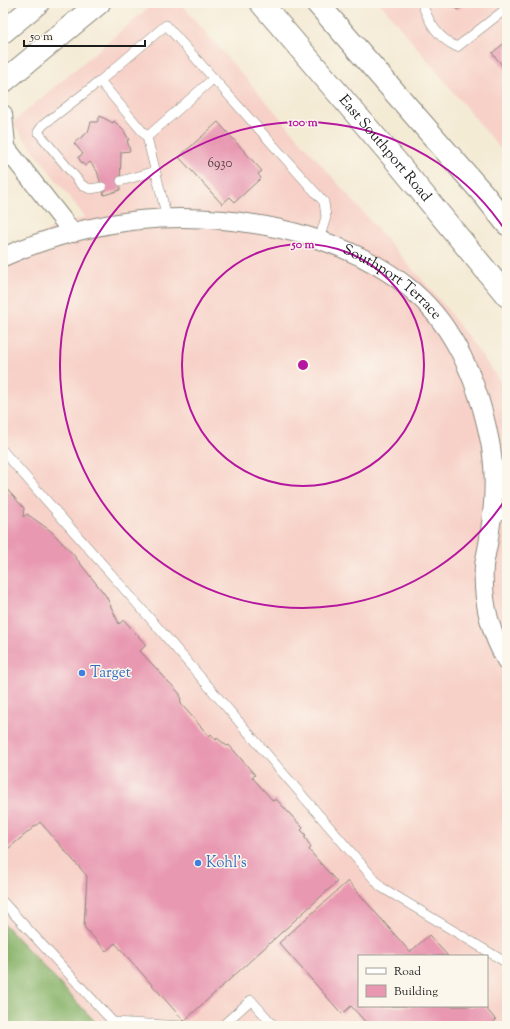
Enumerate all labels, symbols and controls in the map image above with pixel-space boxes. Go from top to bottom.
scale bar [24,22,145,48]
text: 50 m [29,28,53,46]
street label: East Southport Road [334,90,436,207]
text: 100 m [287,114,318,132]
house number: 6930 [208,155,233,173]
text: 50 m [291,236,315,254]
street label: Southport Terrace [339,239,446,324]
centre of rings [296,358,310,372]
place label: Target [90,663,131,684]
marker: Target [77,668,87,678]
place label: Kohl's [206,853,247,874]
marker: Kohl's [193,858,203,868]
legend [358,955,488,1007]
text: Road [394,963,421,981]
text: Building [394,983,438,1001]

